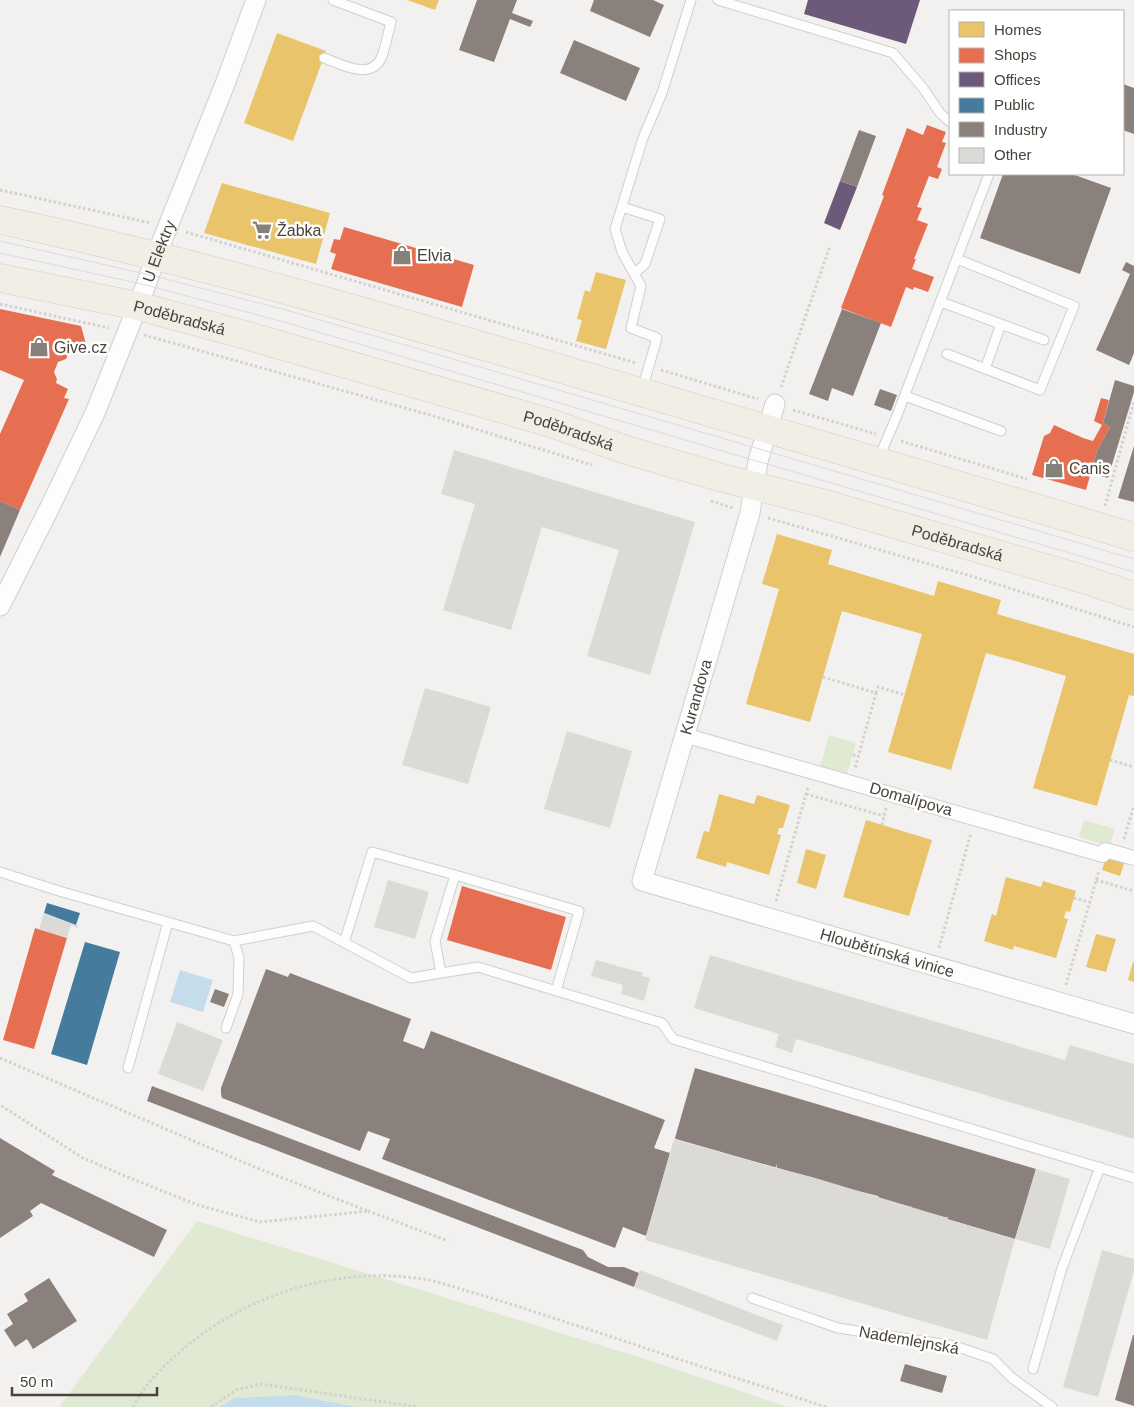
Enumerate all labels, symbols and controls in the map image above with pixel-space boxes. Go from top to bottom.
legend [949,10,1124,175]
text: Homes [994,21,1042,38]
text: Shops [994,46,1037,63]
text: Offices [994,71,1040,88]
text: Public [994,96,1035,113]
text: Industry [994,121,1048,138]
text: Other [994,146,1032,163]
street label: U Elektry [139,218,178,284]
supermarket icon: Žabka [251,219,273,241]
place label: Žabka [277,221,322,239]
shop icon: Elvia [391,244,413,266]
place label: Elvia [417,247,452,264]
street label: Poděbradská [132,297,228,338]
shop icon: Give.cz [28,336,50,358]
place label: Give.cz [54,339,107,356]
street label: Poděbradská [522,407,616,453]
shop icon: Canis [1043,457,1065,479]
place label: Canis [1069,460,1110,477]
street label: Poděbradská [910,521,1005,564]
street label: Kurandova [677,657,715,737]
street label: Domalípova [868,779,954,819]
street label: Hloubětínská vinice [818,925,956,980]
street label: Nademlejnská [858,1323,960,1357]
scale bar [12,1364,158,1396]
text: 50 m [20,1373,53,1390]

